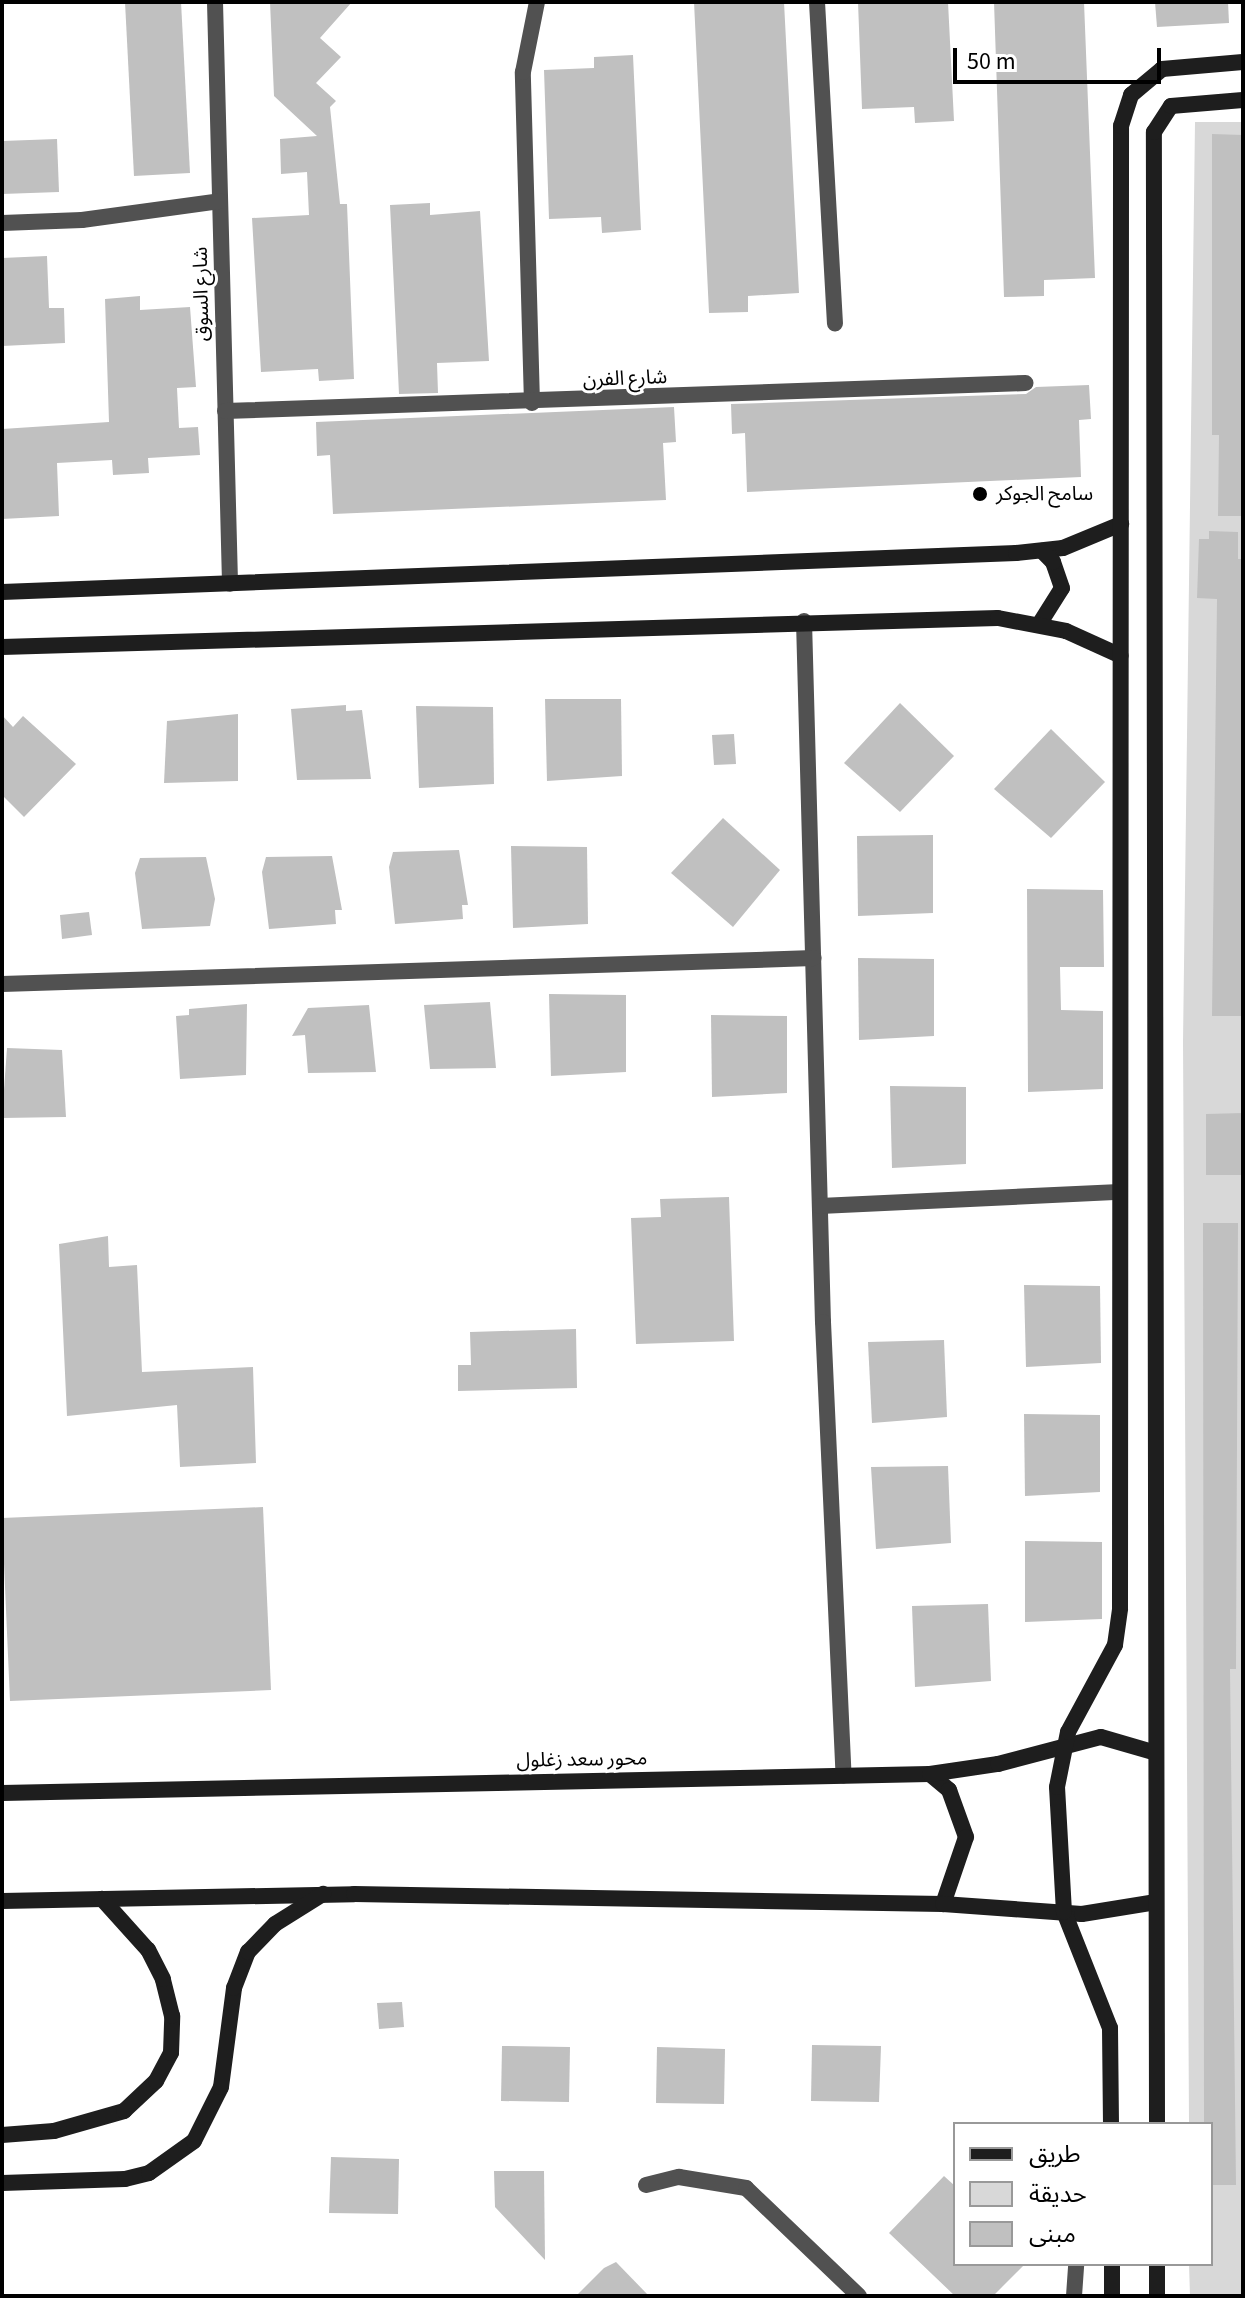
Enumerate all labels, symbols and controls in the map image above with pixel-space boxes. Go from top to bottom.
scale bar [957,32,1165,82]
text: 50 m [967,44,1016,79]
street label: شارع السوق [189,246,215,342]
street label: شارع الفرن [582,366,668,392]
place label: سامح الجوكر [996,482,1093,506]
marker: سامح الجوكر [971,485,989,503]
street label: محور سعد زغلول [516,1747,648,1773]
legend [953,2122,1213,2266]
text: طريق [1029,2137,1081,2172]
text: حديقة [1029,2177,1087,2212]
text: مبنى [1029,2217,1076,2252]

